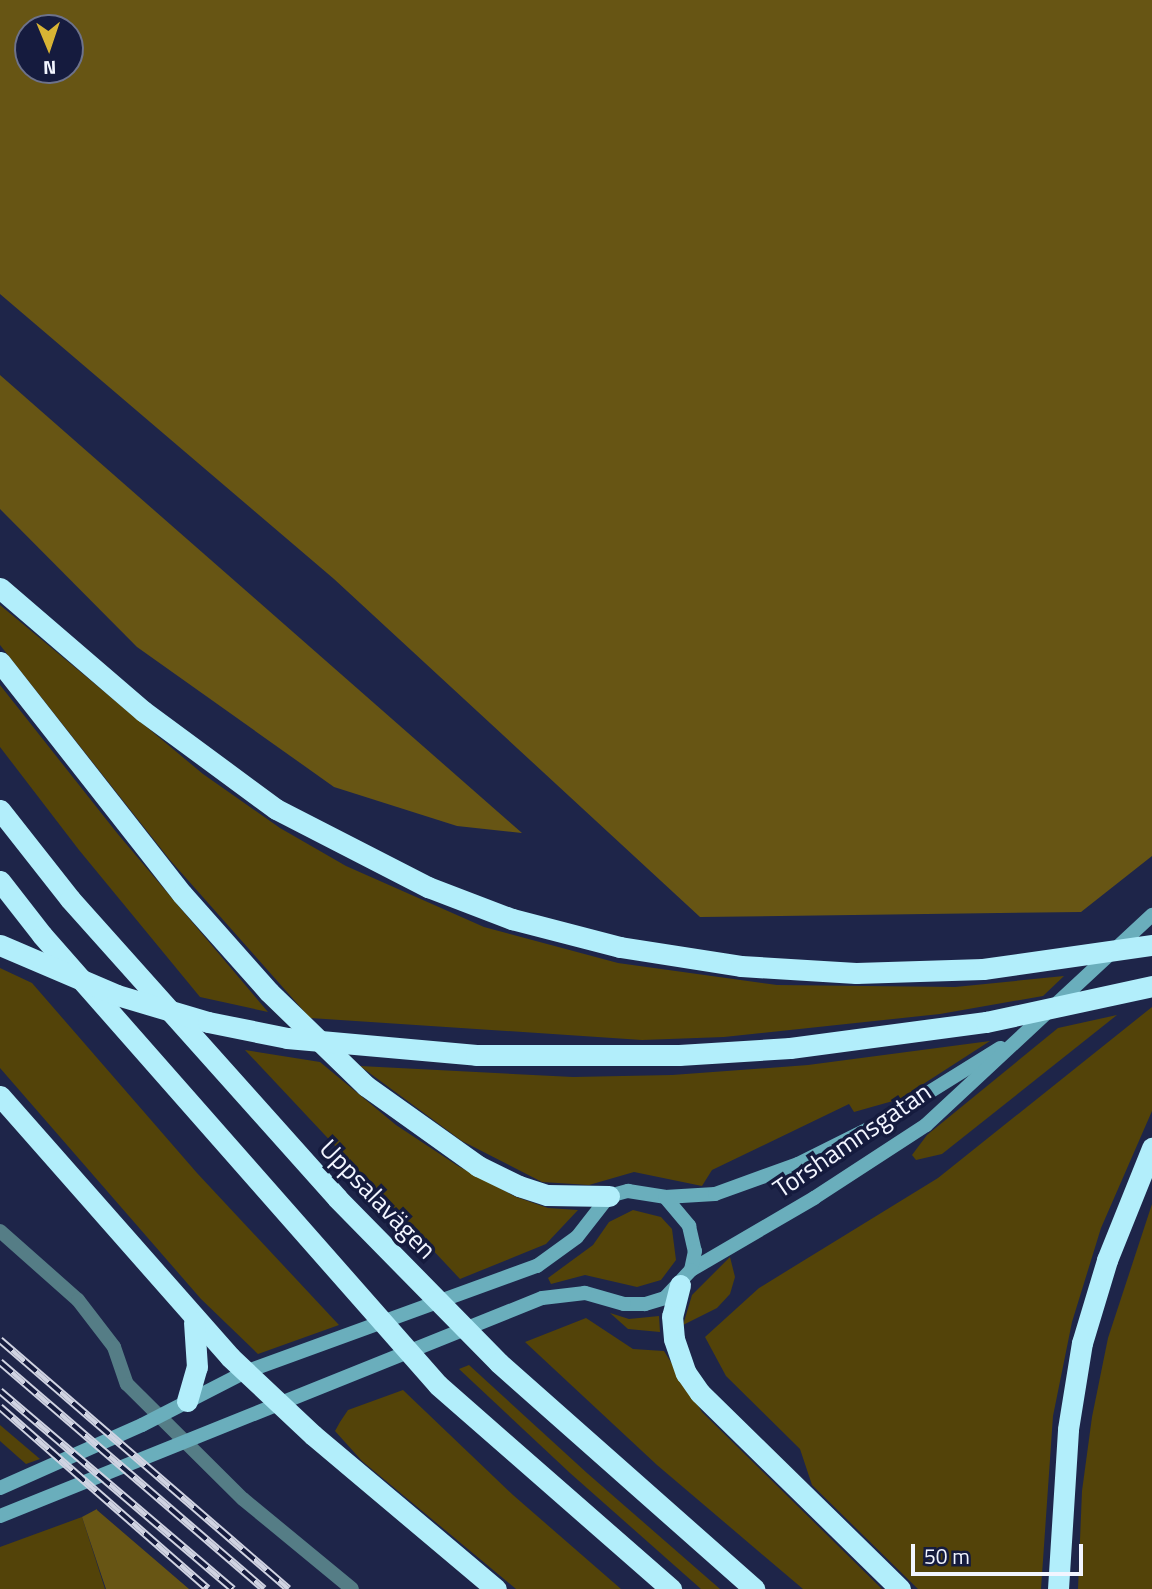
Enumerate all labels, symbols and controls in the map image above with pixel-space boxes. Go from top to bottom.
north arrow [14,14,84,84]
text: N [43,54,57,83]
street label: Torshamnsgatan [767,1076,937,1204]
street label: Uppsalavägen [313,1133,443,1265]
scale bar [914,1530,1086,1574]
text: 50 m [924,1540,970,1572]

